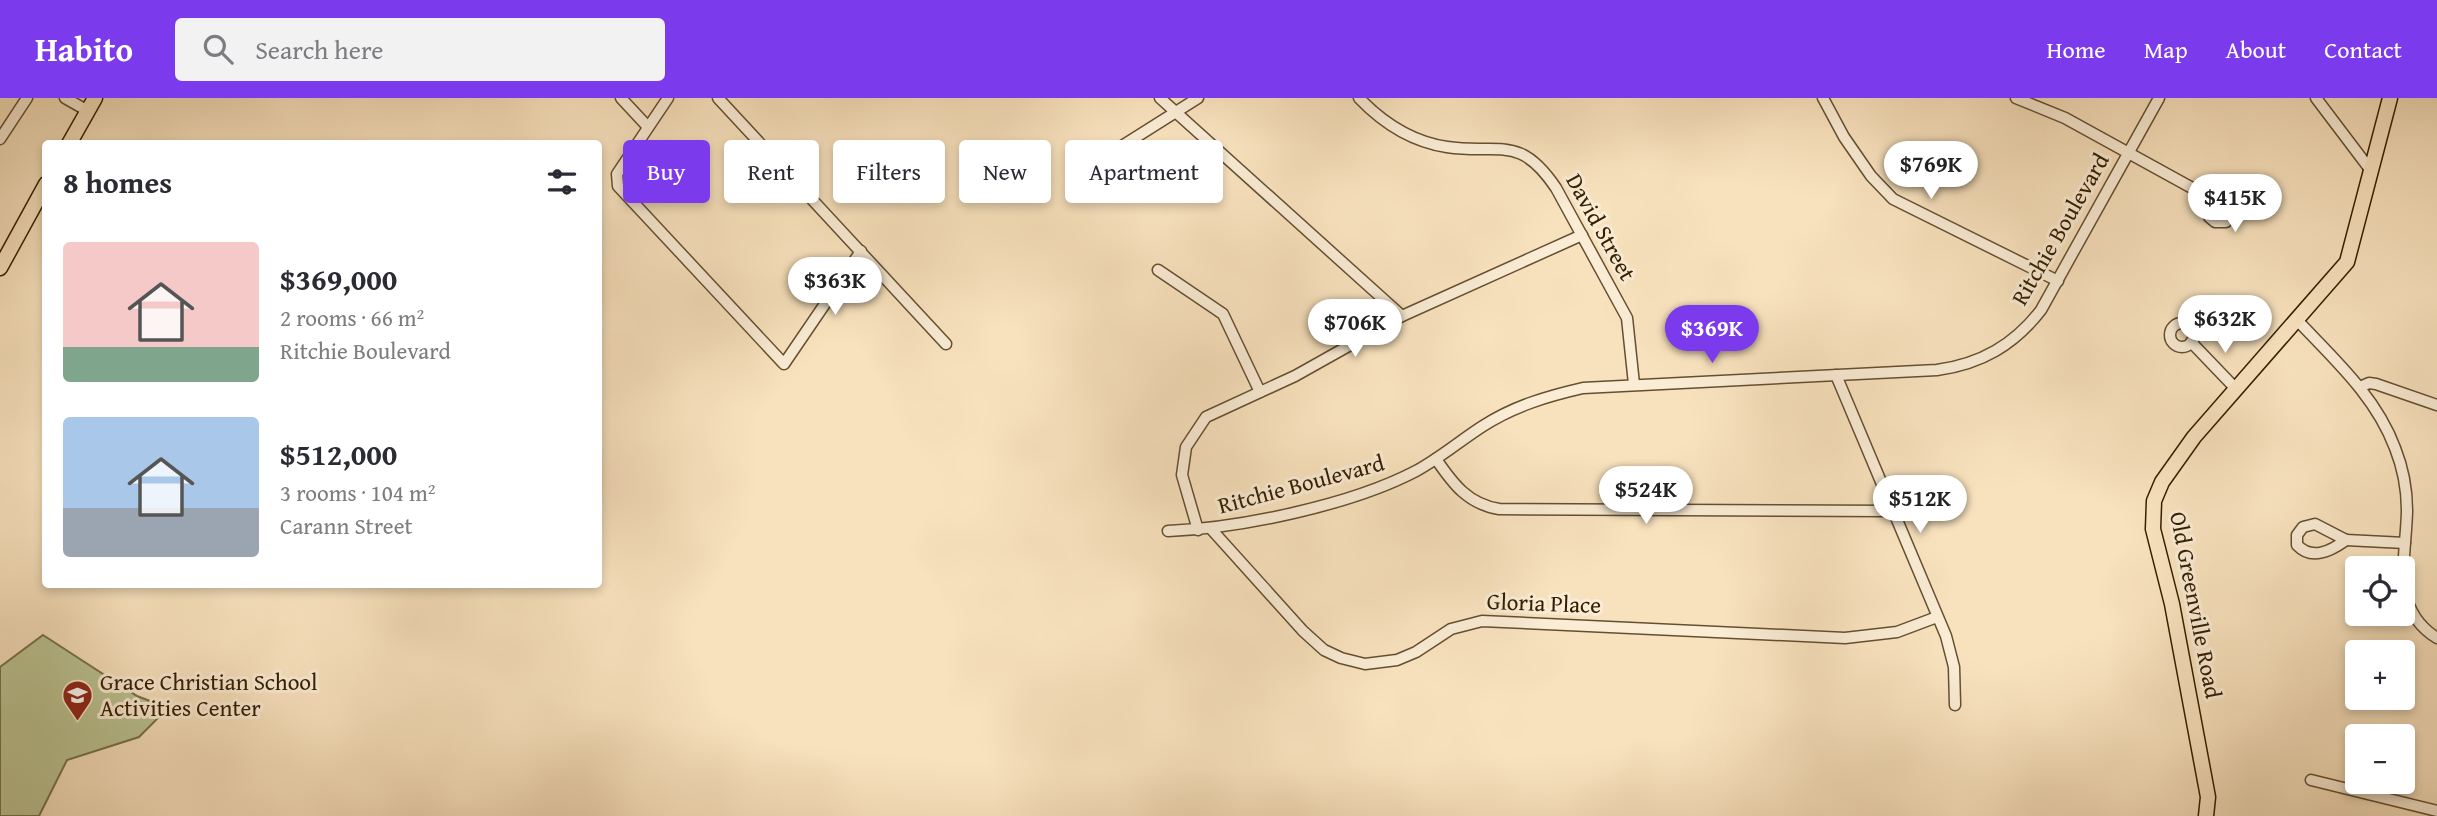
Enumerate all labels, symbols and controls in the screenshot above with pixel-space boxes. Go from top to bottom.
search box [175,18,665,81]
text: Habito [35,25,133,73]
icon: search [199,30,237,68]
text: Search here [255,30,383,69]
text: Home [2047,32,2106,67]
text: Map [2144,32,2188,67]
text: About [2226,32,2286,67]
text: Contact [2324,32,2402,67]
chip: Buy [623,140,710,203]
chip: Rent [724,140,819,203]
chip: Filters [833,140,945,203]
chip: New [959,140,1051,203]
chip: Apartment [1065,140,1223,203]
pin: $769K [1882,141,1980,201]
street label: Ritchie Boulevard [2003,146,2117,311]
text: $769K [1900,147,1962,180]
text: 8 homes [63,160,172,204]
icon: filters [543,163,581,201]
street label: David Street [1558,167,1644,286]
pin: $415K [2186,174,2284,234]
text: $415K [2204,180,2266,213]
text: $369,000 [280,257,397,301]
pin: $363K [786,258,884,317]
text: $363K [804,263,866,296]
icon: home [119,270,203,354]
pin: $632K [2176,296,2274,355]
pin: $706K [1306,300,1404,359]
text: 2 rooms · 66 m² [280,301,424,334]
text: $632K [2194,301,2256,334]
text: $706K [1324,305,1386,338]
pin: $369K [1663,306,1761,365]
text: $369K [1681,311,1743,344]
text: Ritchie Boulevard [280,334,451,367]
text: $512,000 [280,432,397,476]
icon: home [119,445,203,529]
street label: Ritchie Boulevard [1214,445,1388,522]
pin: $524K [1597,466,1695,526]
text: $524K [1615,472,1677,505]
text: 3 rooms · 104 m² [280,476,435,509]
pin: $512K [1871,476,1969,535]
text: $512K [1889,481,1951,514]
text: Carann Street [280,509,413,542]
street label: Old Greenville Road [2162,509,2231,702]
map controls [2345,556,2415,794]
button: locate [2345,556,2415,626]
street label: Gloria Place [1486,584,1602,621]
button: + [2345,640,2415,710]
place label: Grace Christian School Activities Center [100,665,318,724]
school or university icon: Grace Christian School Activities Center [60,678,94,722]
button: − [2345,724,2415,794]

